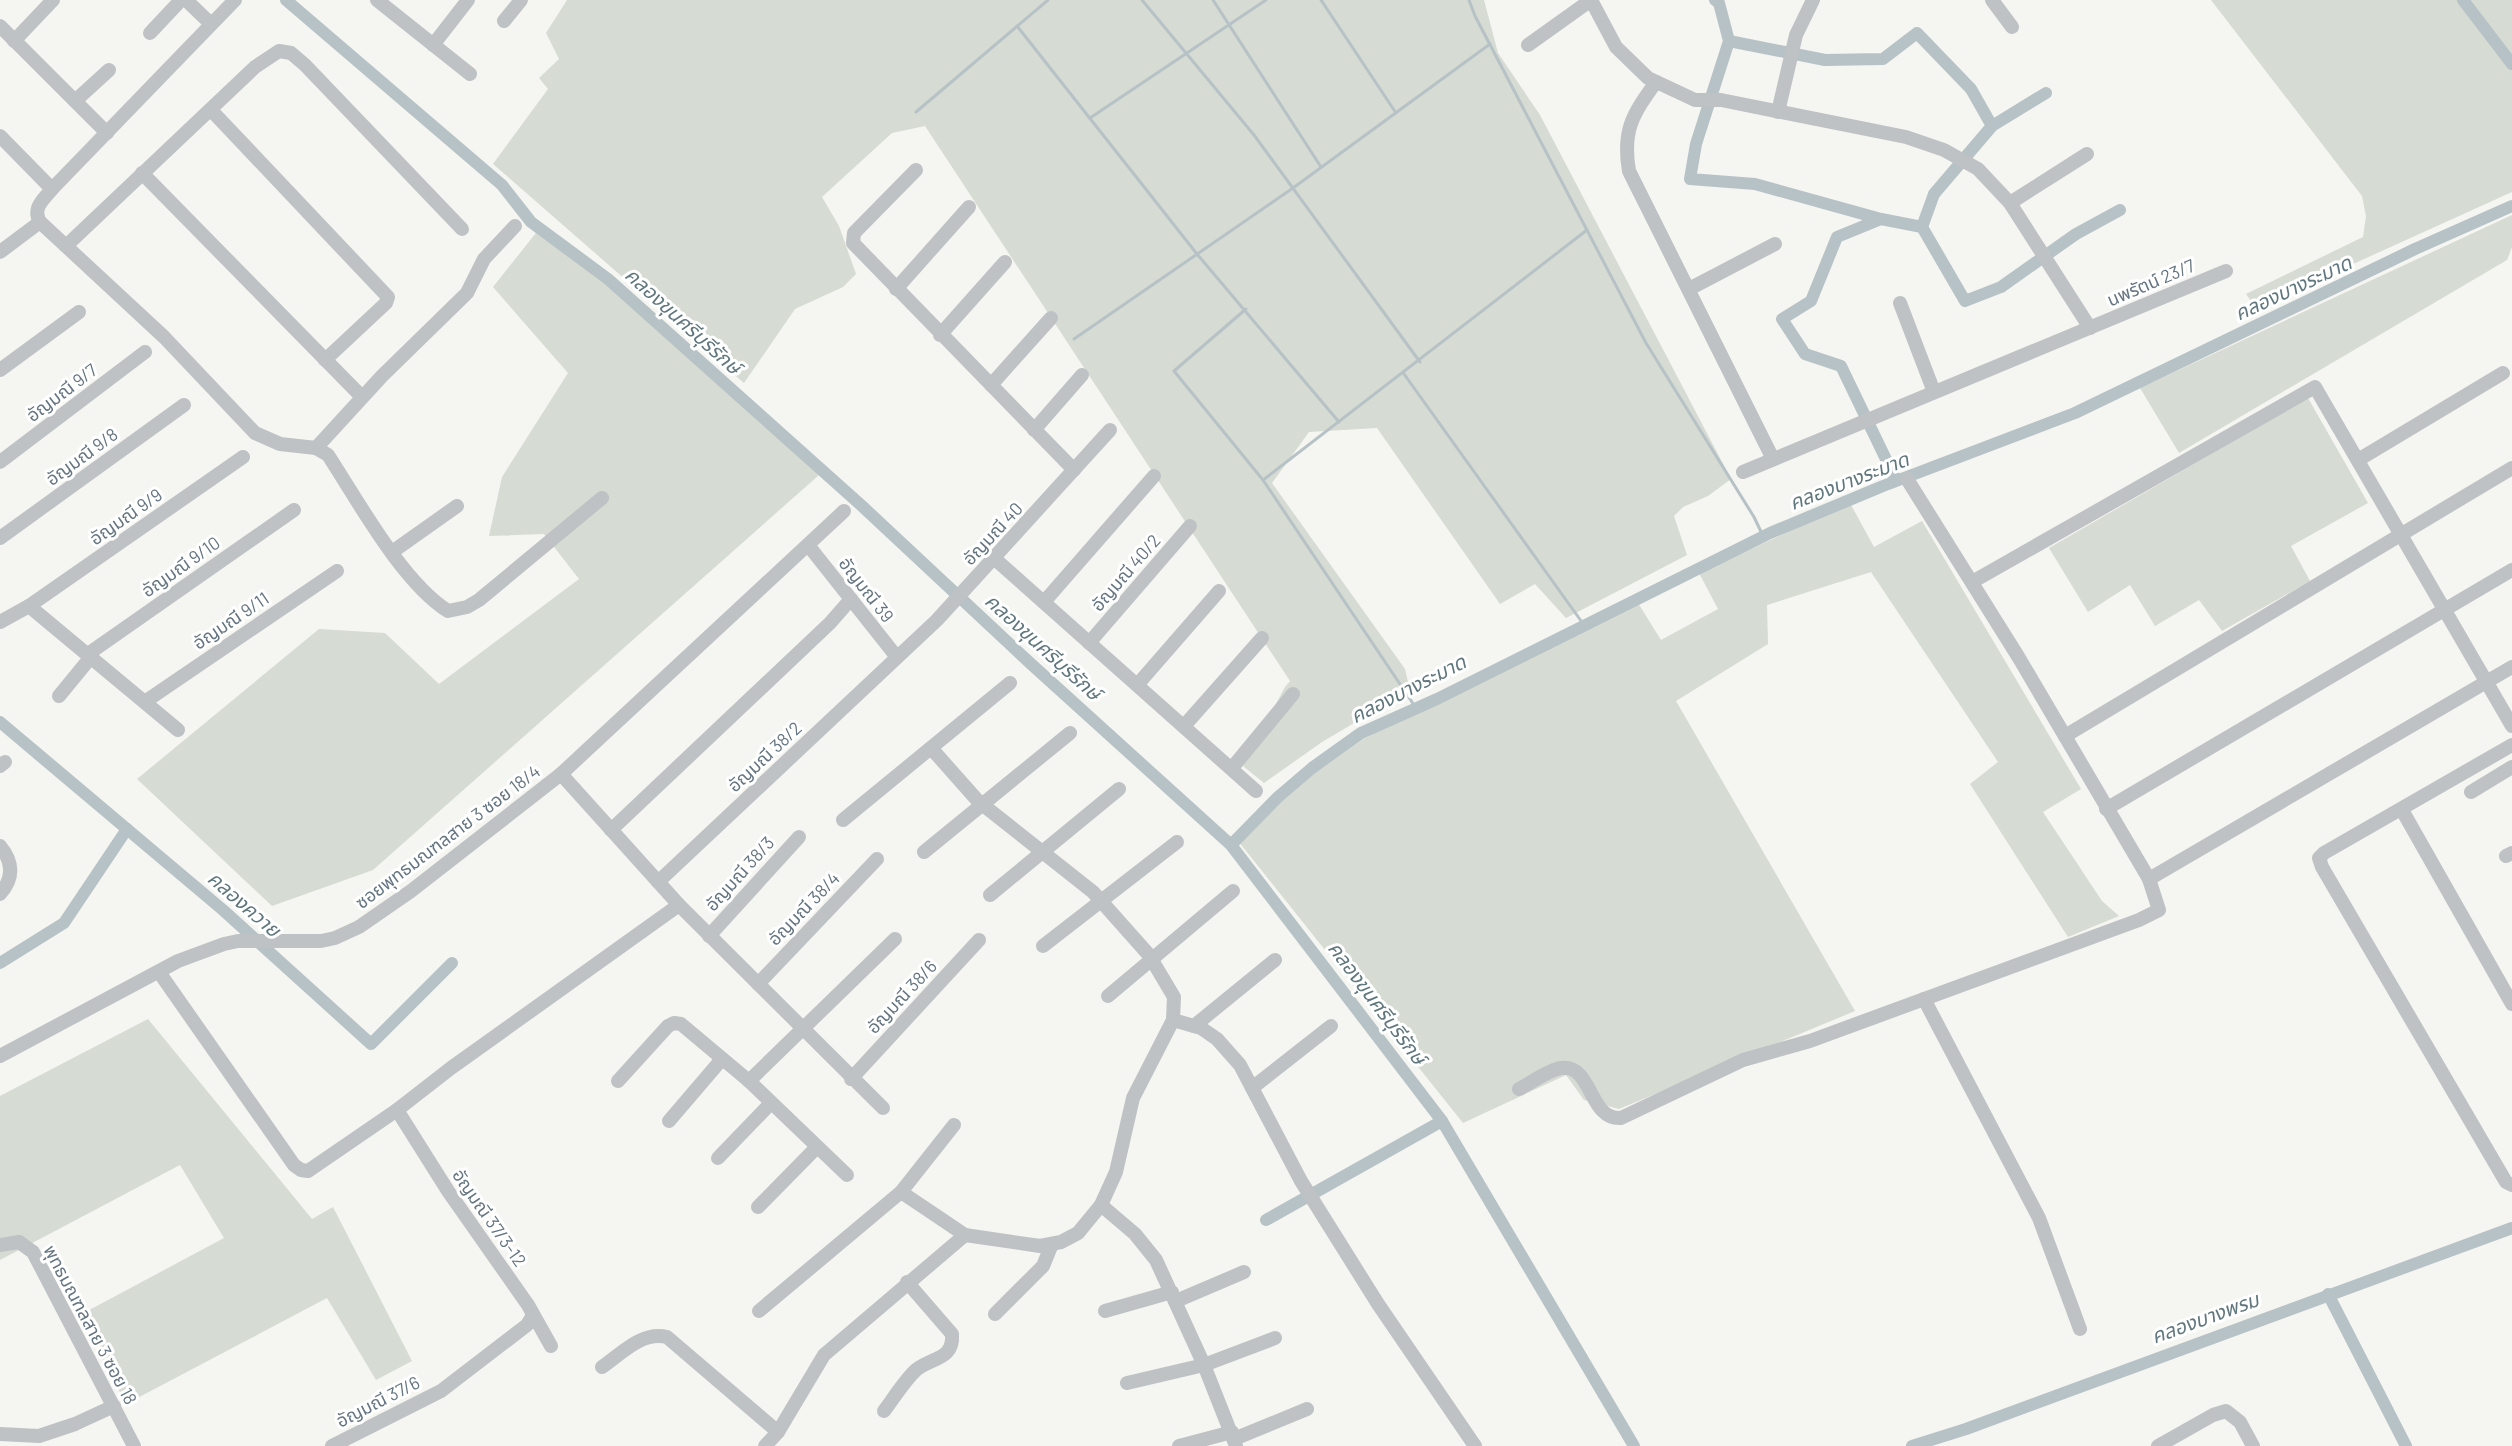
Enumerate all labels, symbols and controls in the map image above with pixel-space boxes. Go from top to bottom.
water label: คลองบางระมาด [2230,249,2355,325]
street label: นพรัตน์ 23/7 [2104,254,2198,310]
water label: คลองขุนศรีบุรีรักษ์ [619,262,749,383]
street label: อัญมณี 9/7 [22,358,101,426]
street label: อัญมณี 9/8 [41,423,122,490]
water label: คลองบางระมาด [1785,446,1912,514]
street label: อัญมณี 9/9 [85,483,166,549]
street label: อัญมณี 40 [958,497,1027,569]
street label: อัญมณี 40/2 [1086,529,1165,615]
street label: อัญมณี 9/10 [137,531,224,601]
street label: อัญมณี 39 [835,553,899,626]
street label: อัญมณี 9/11 [188,587,273,654]
water label: คลองขุนศรีบุรีรักษ์ [979,588,1109,709]
water label: คลองบางระมาด [1346,648,1470,727]
street label: อัญมณี 38/2 [723,716,806,796]
street label: ซอยพุทธมณฑลสาย 3 ซอย 18/4 [351,760,545,914]
street label: อัญมณี 38/3 [700,831,778,915]
water label: คลองควาย [204,865,287,943]
street label: อัญมณี 38/4 [763,867,844,950]
water label: คลองขุนศรีบุรีรักษ์ [1322,936,1434,1073]
street label: อัญมณี 38/6 [862,955,941,1038]
street label: อัญมณี 37/3-12 [448,1164,532,1270]
street label: พุทธมณฑลสาย 3 ซอย 18 [39,1241,142,1408]
water label: คลองบางพรม [2148,1286,2263,1348]
street label: อัญมณี 37/6 [332,1371,423,1432]

